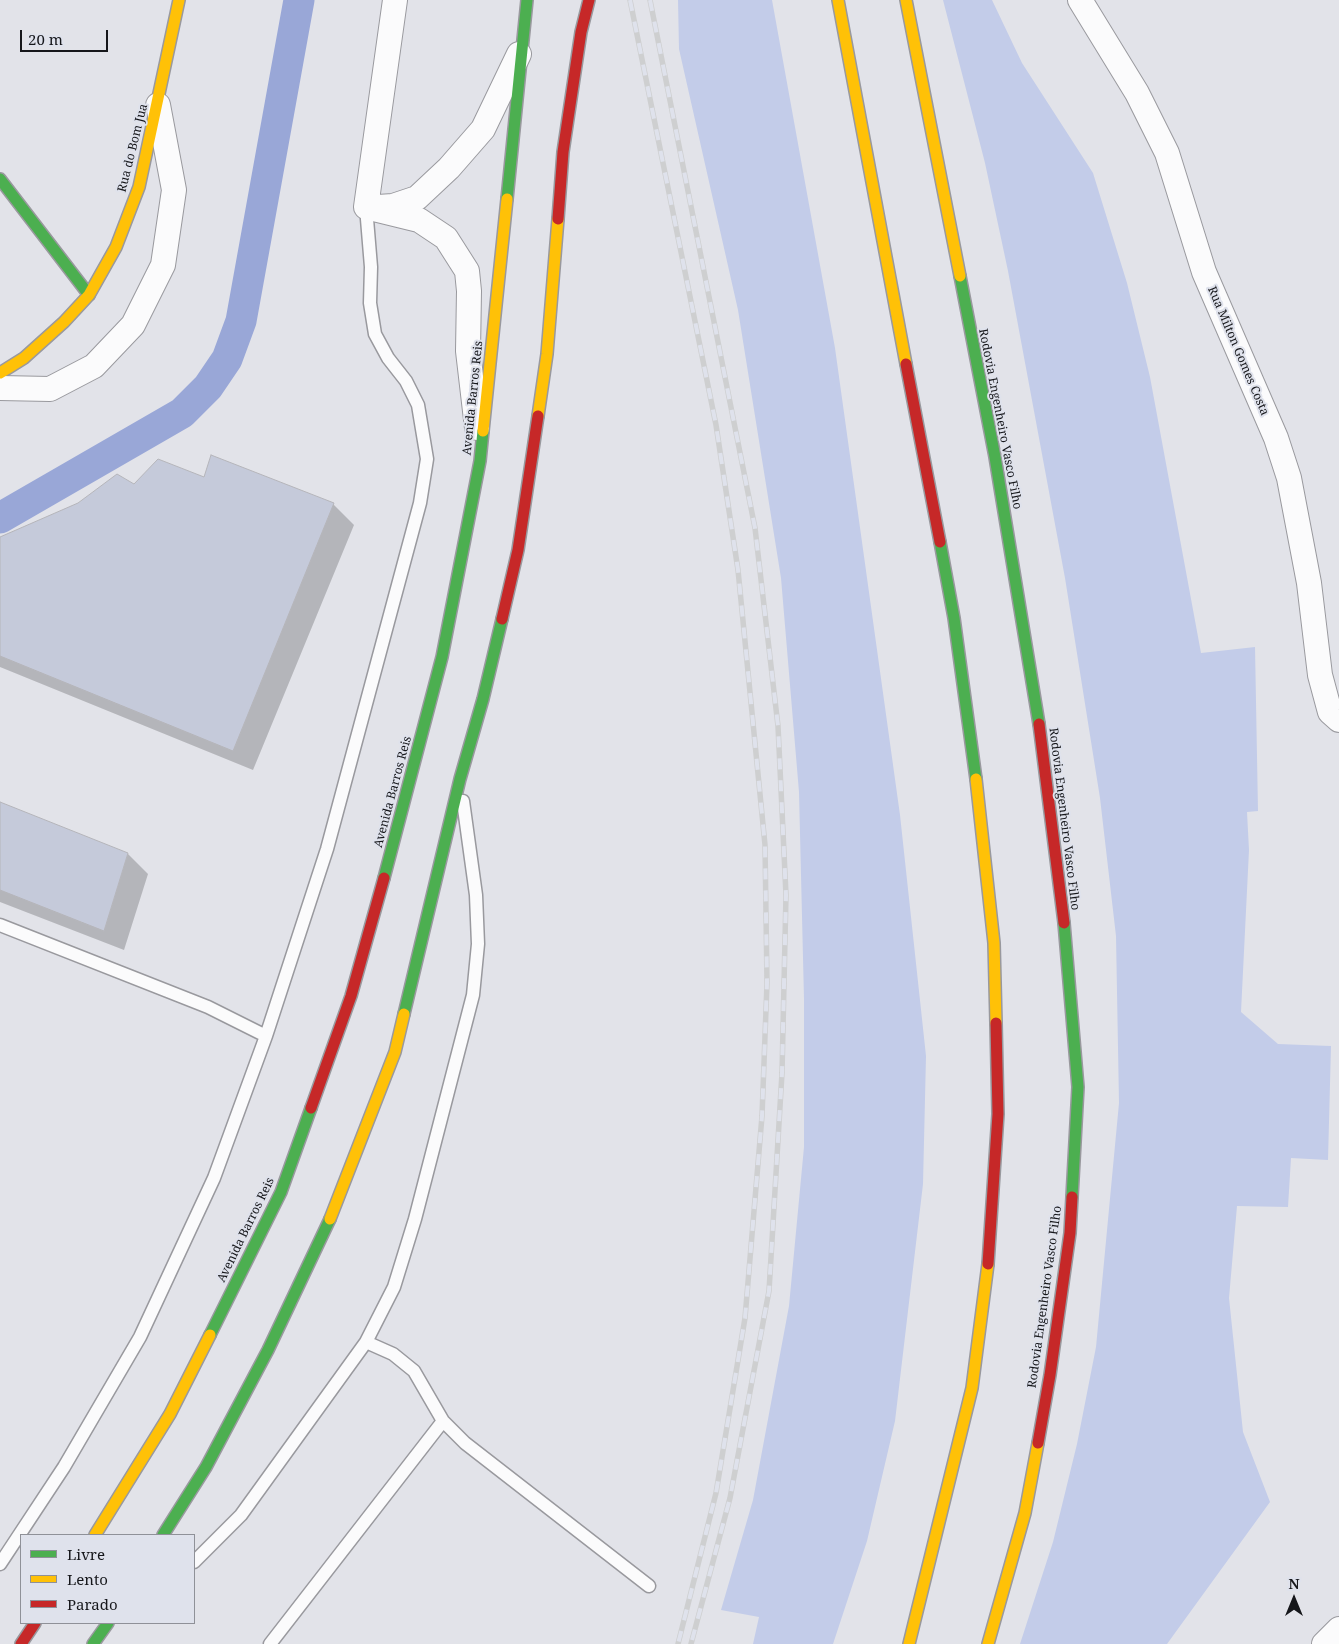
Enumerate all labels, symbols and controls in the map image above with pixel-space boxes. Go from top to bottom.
scale bar [22,20,110,52]
text: 20 m [28,29,63,49]
street label: Rua do Bom Jua [115,102,151,194]
street label: Rua Milton Gomes Costa [1204,284,1272,418]
street label: Rodovia Engenheiro Vasco Filho [975,327,1025,511]
street label: Avenida Barros Reis [460,340,486,456]
street label: Rodovia Engenheiro Vasco Filho [1046,727,1082,911]
street label: Avenida Barros Reis [371,735,415,849]
street label: Avenida Barros Reis [214,1175,278,1285]
street label: Rodovia Engenheiro Vasco Filho [1025,1205,1065,1389]
legend [20,1534,195,1624]
text: Livre [67,1544,105,1564]
text: Lento [67,1569,108,1589]
north arrow [1269,1574,1319,1624]
text: N [1288,1574,1300,1593]
text: Parado [67,1594,118,1614]

